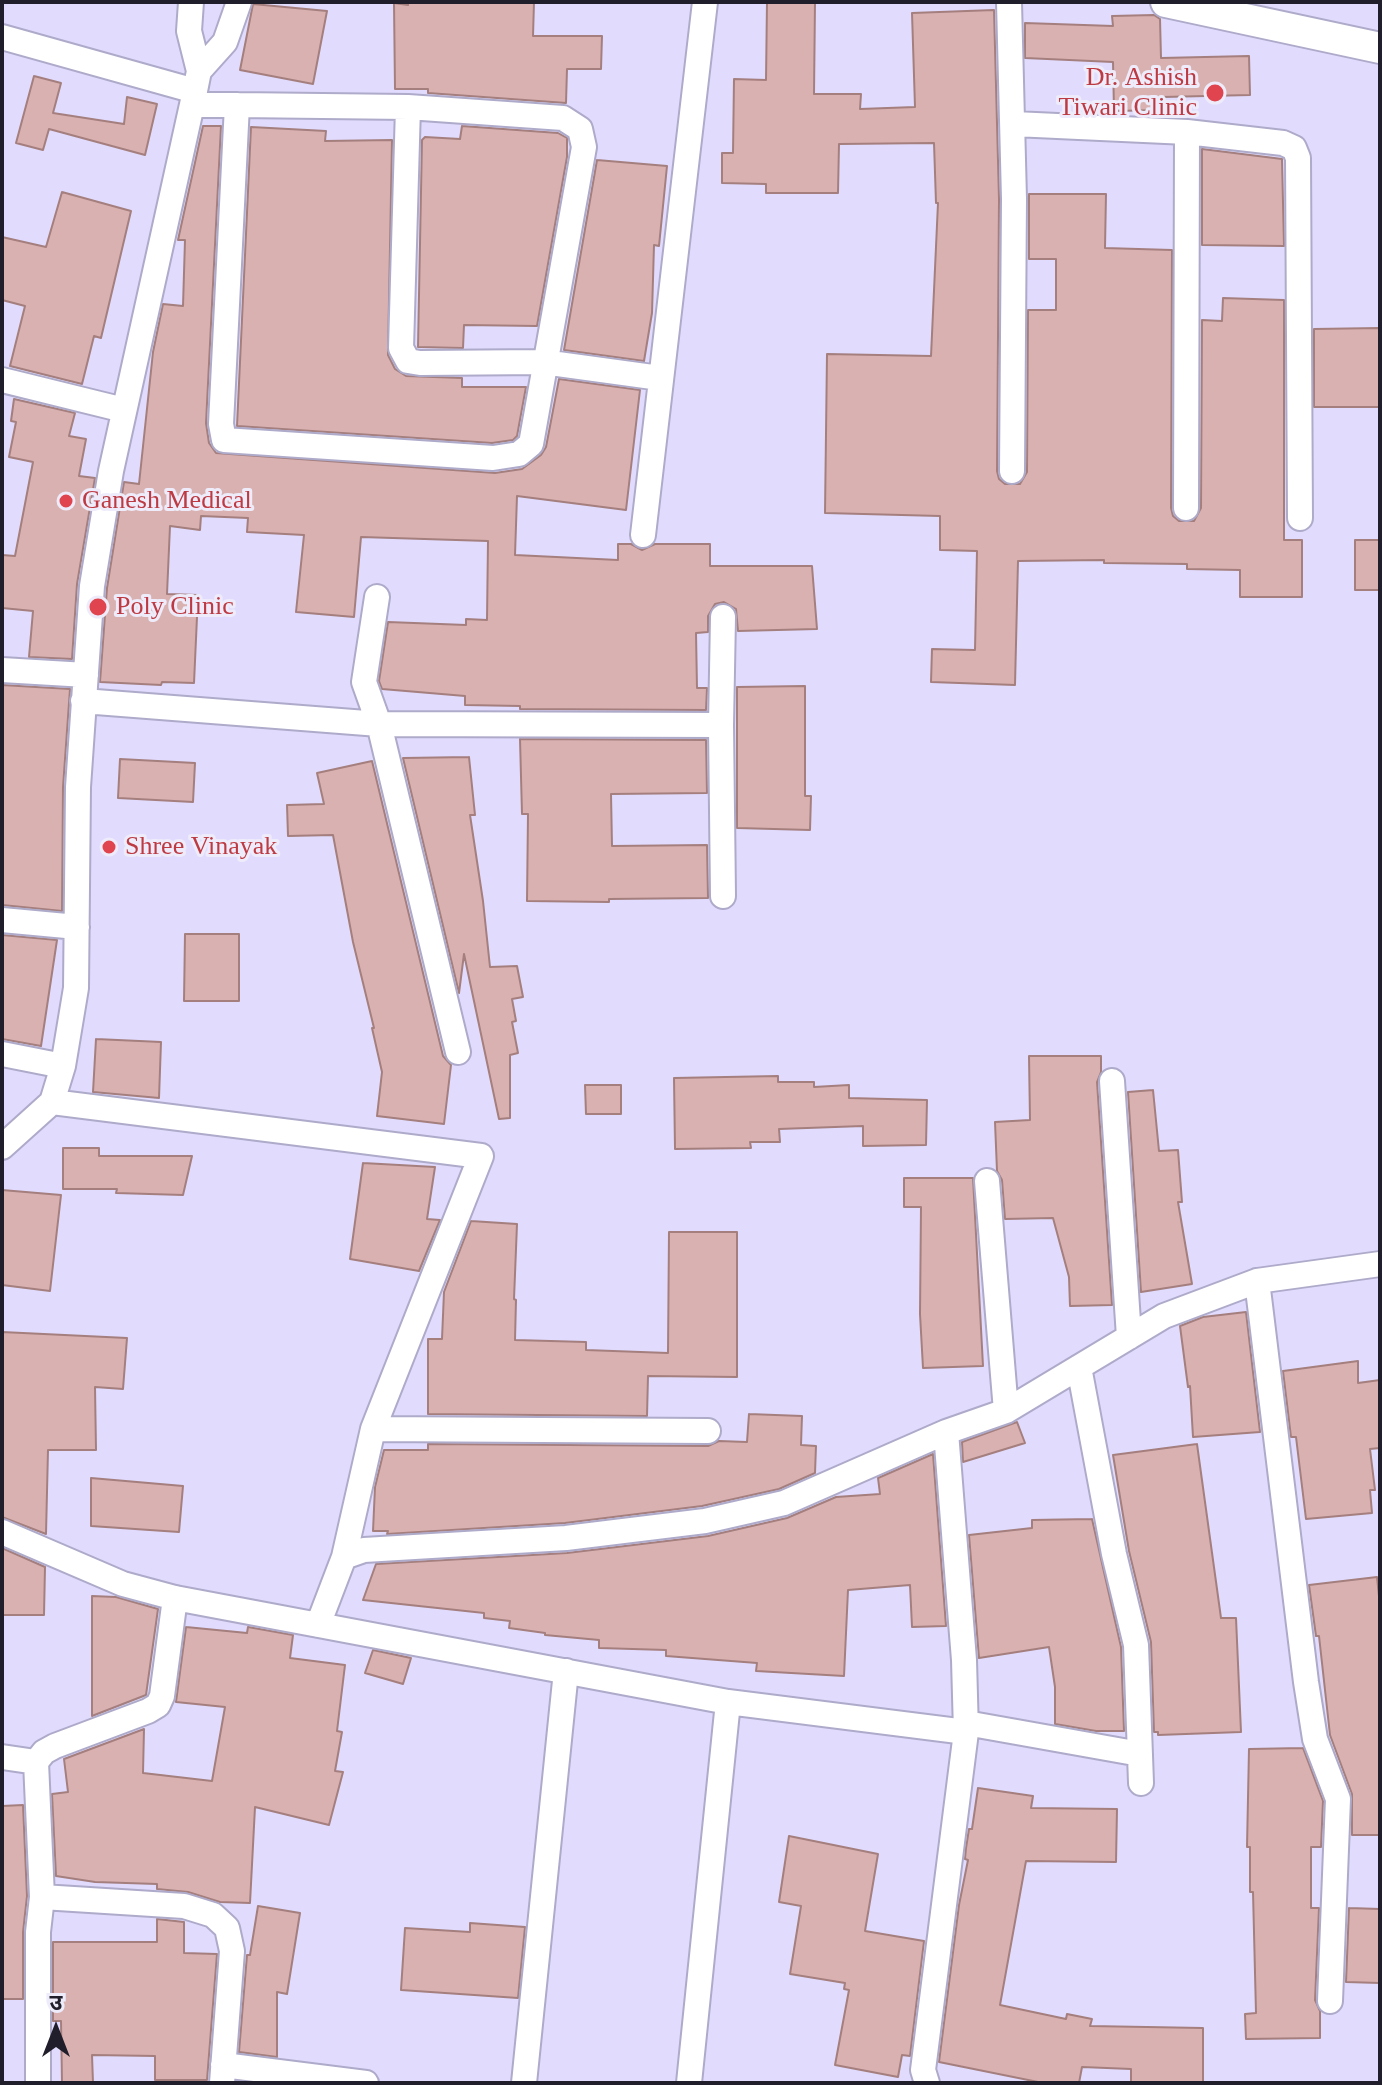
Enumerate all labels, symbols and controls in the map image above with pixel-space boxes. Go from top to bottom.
place label: Dr. Ashish Tiwari Clinic [1052,62,1197,124]
marker: Dr. Ashish Tiwari Clinic [1204,82,1226,104]
place label: Ganesh Medical [82,485,276,517]
marker: Ganesh Medical [57,492,75,510]
place label: Poly Clinic [116,591,239,623]
marker: Poly Clinic [87,596,109,618]
place label: Shree Vinayak [125,831,296,863]
marker: Shree Vinayak [100,838,118,856]
north arrow [16,1989,96,2069]
text: उ [50,1990,62,2019]

